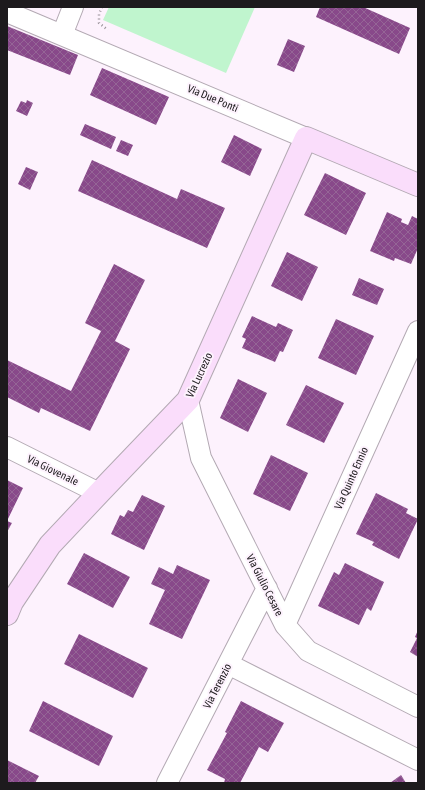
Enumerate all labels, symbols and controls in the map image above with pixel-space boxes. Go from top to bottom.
street label: Via Due Ponti [186,82,240,114]
street label: Via Lucrezio [183,351,215,399]
street label: Via Quinto Ennio [332,445,370,511]
street label: Via Giovenale [25,452,81,488]
street label: Via Giulio Cesare [244,552,286,618]
street label: Via Terenzio [201,661,233,711]

